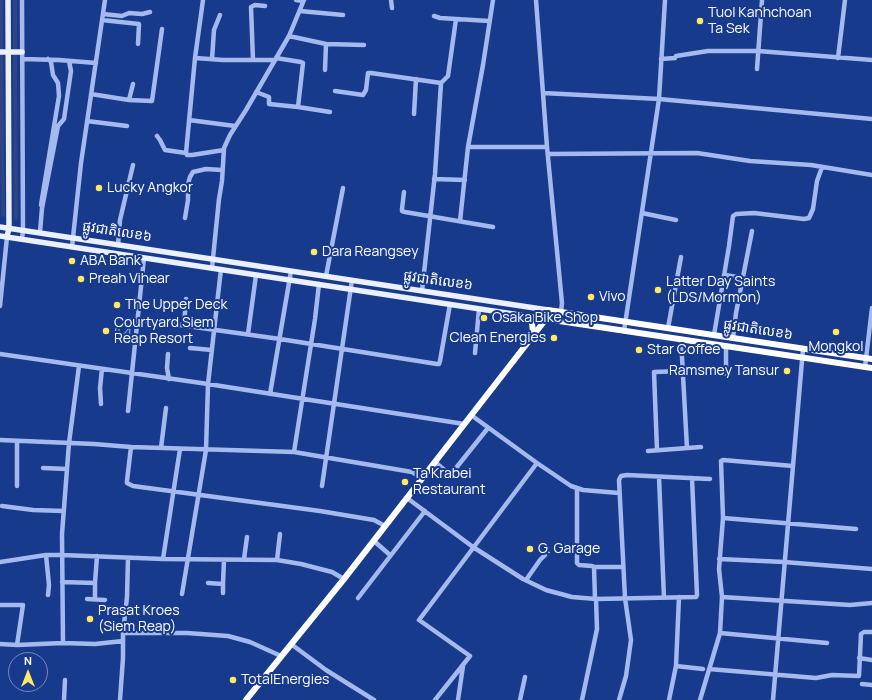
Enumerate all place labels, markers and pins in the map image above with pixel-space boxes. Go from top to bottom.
place label: Tuol Kanhchoan Ta Sek [708,5,811,38]
marker: Tuol Kanhchoan Ta Sek [695,16,705,26]
place label: Lucky Angkor [107,180,193,196]
marker: Lucky Angkor [94,183,104,193]
place label: Dara Reangsey [322,244,419,260]
marker: Dara Reangsey [309,247,319,257]
place label: ABA Bank [80,253,141,269]
marker: ABA Bank [67,256,77,266]
place label: Preah Vihear [89,271,170,287]
marker: Preah Vihear [76,274,86,284]
place label: Latter Day Saints (LDS/Mormon) [666,274,775,306]
marker: Latter Day Saints (LDS/Mormon) [653,285,663,295]
place label: Vivo [599,289,626,305]
marker: Vivo [586,292,596,302]
place label: The Upper Deck [125,297,227,313]
marker: The Upper Deck [112,300,122,310]
place label: Osaka Bike Shop [492,310,598,326]
marker: Osaka Bike Shop [479,313,489,323]
place label: Courtyard Siem Reap Resort [114,315,214,348]
marker: Courtyard Siem Reap Resort [101,326,111,336]
marker: Mongkol [831,327,841,337]
place label: Clean Energies [449,330,546,346]
marker: Clean Energies [549,333,559,343]
place label: Mongkol [808,339,864,355]
place label: Star Coffee [647,342,721,358]
marker: Star Coffee [634,345,644,355]
place label: Ramsmey Tansur [669,363,779,379]
marker: Ramsmey Tansur [782,366,792,376]
place label: Ta Krabei Restaurant [413,466,486,498]
marker: Ta Krabei Restaurant [400,477,410,487]
place label: G. Garage [538,541,600,557]
marker: G. Garage [525,544,535,554]
place label: Prasat Kroes (Siem Reap) [98,603,180,636]
marker: Prasat Kroes (Siem Reap) [85,614,95,624]
place label: TotalEnergies [241,672,329,688]
marker: TotalEnergies [228,675,238,685]

